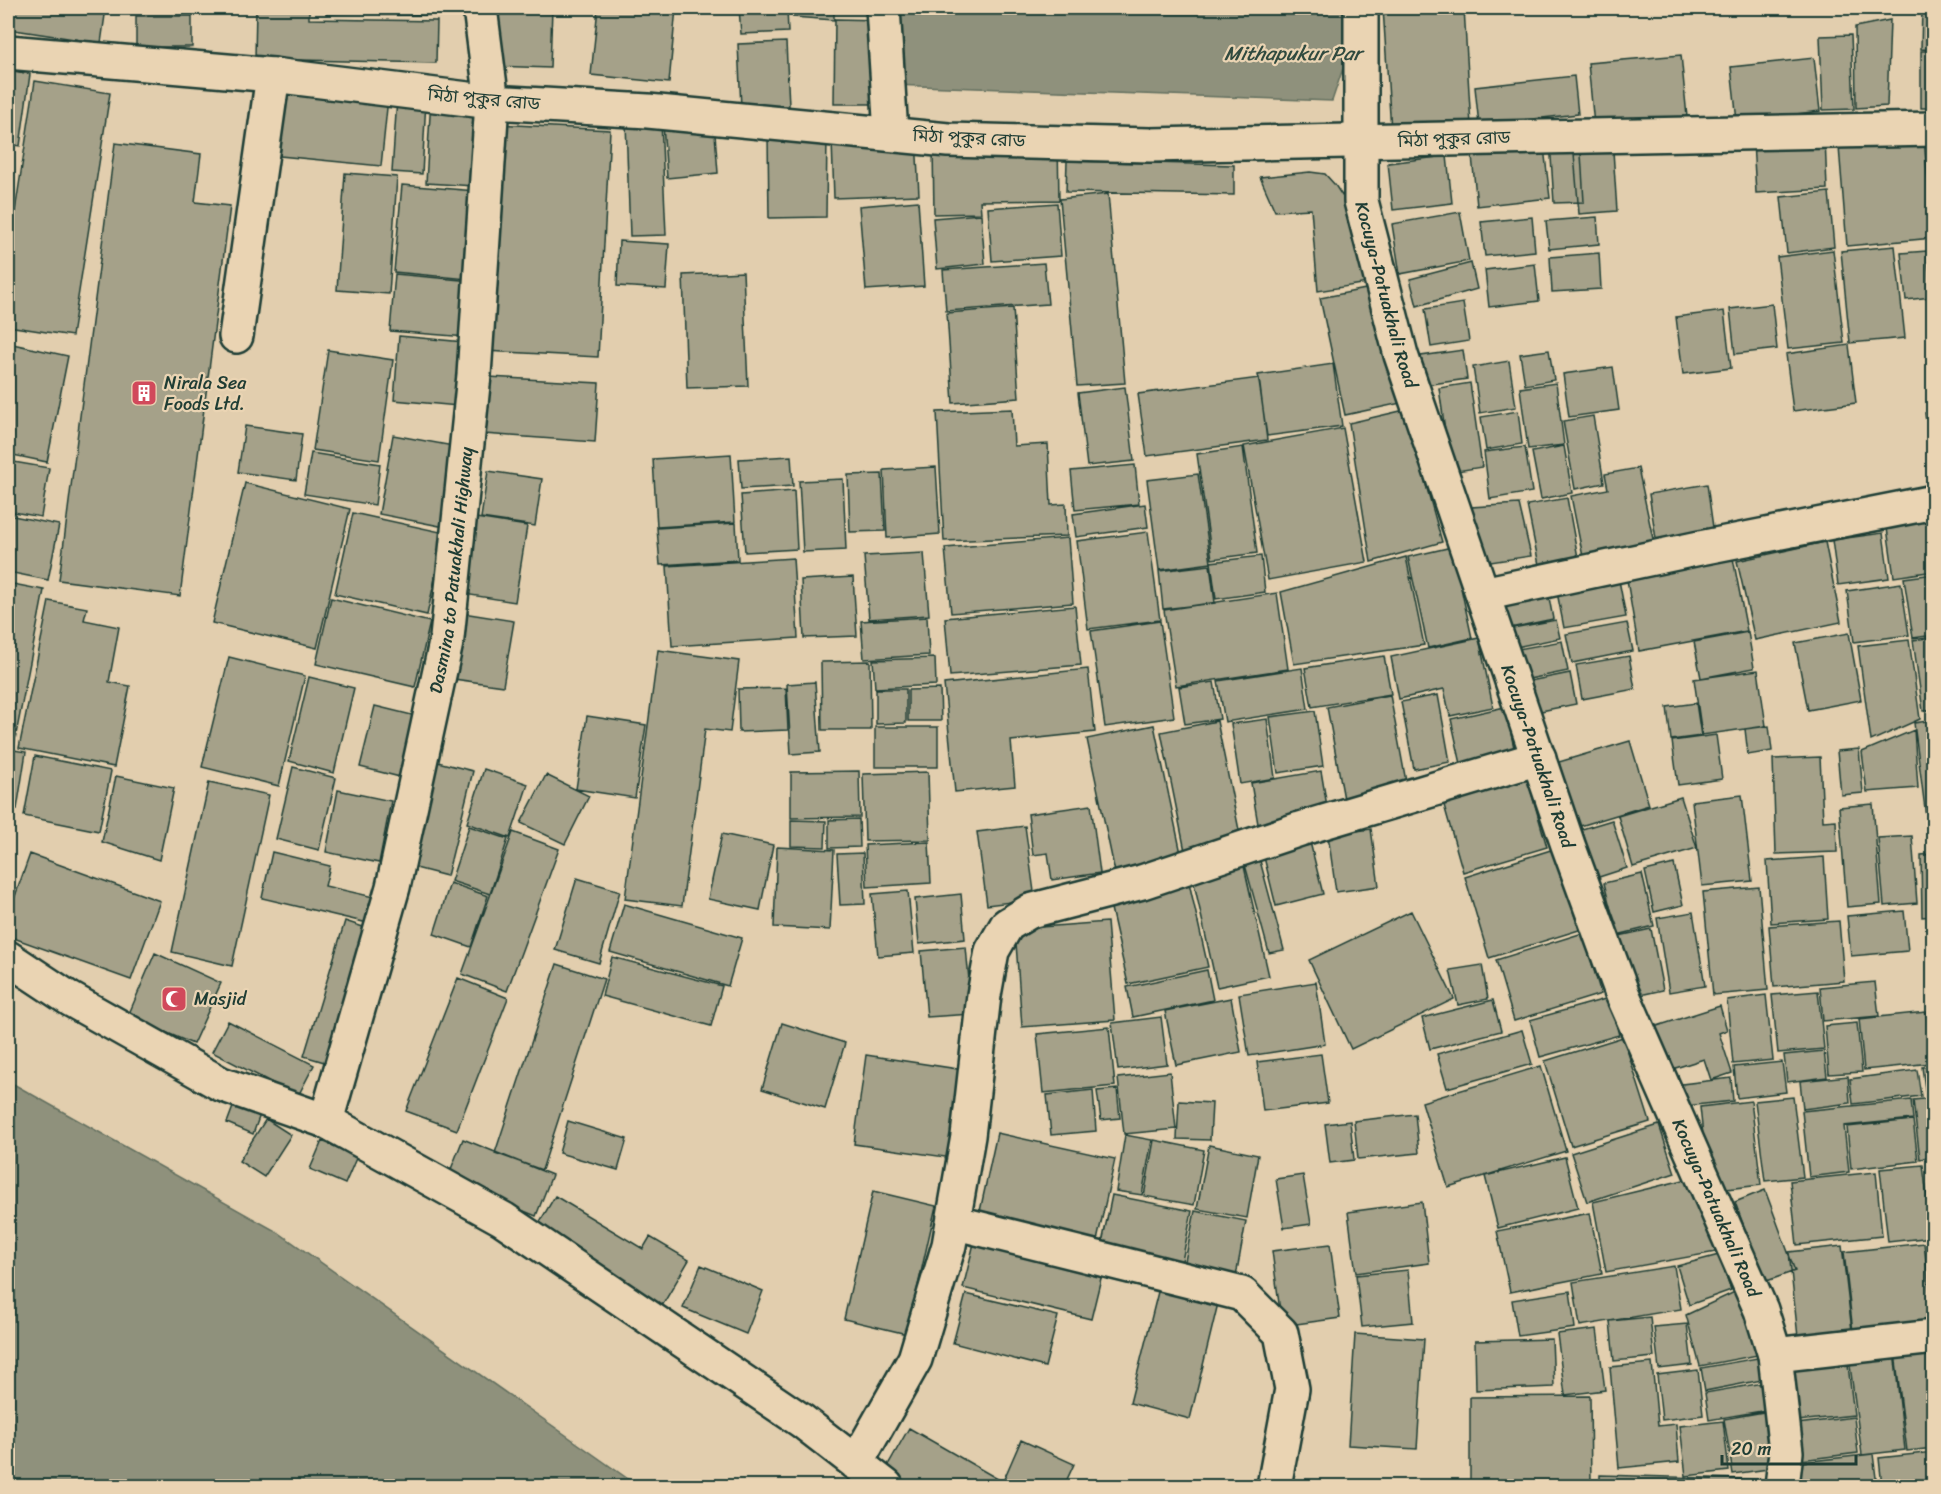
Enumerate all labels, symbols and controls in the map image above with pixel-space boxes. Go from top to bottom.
water label: Mithapukur Par [1224,36,1366,71]
street label: মিঠা পুকুর রোড [425,78,542,120]
street label: মিঠা পুকুর রোড [911,119,1026,157]
street label: মিঠা পুকুর রোড [1396,121,1511,157]
street label: Kocuya-Patuakhali Road [1346,198,1428,394]
place label: Nirala Sea Foods Ltd. [164,367,247,420]
building icon: Nirala Sea Foods Ltd. [129,378,159,408]
street label: Dasmina to Patuakhali Highway [419,445,483,697]
street label: Kocuya-Patuakhali Road [1492,660,1584,854]
place label: Masjid [194,983,248,1015]
mosque icon: Masjid [159,984,189,1014]
street label: Kocuya-Patuakhali Road [1663,1113,1770,1304]
scale bar [1722,1428,1856,1466]
text: 20 m [1731,1433,1771,1465]

